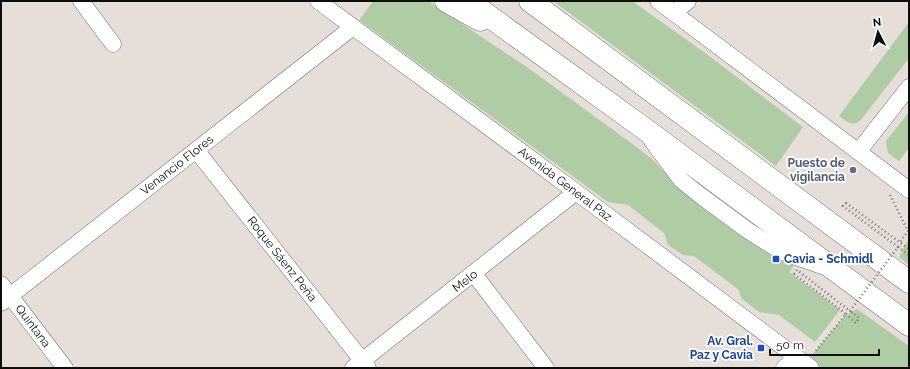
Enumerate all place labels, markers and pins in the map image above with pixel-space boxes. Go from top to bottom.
place label: Puesto de vigilancia [787,156,845,184]
marker: Puesto de vigilancia [848,165,858,175]
place label: Cavia - Schmidl [784,252,874,266]
marker: Cavia - Schmidl [771,254,781,264]
place label: Av. Gral. Paz y Cavia [690,334,753,362]
marker: Av. Gral. Paz y Cavia [756,343,766,353]

